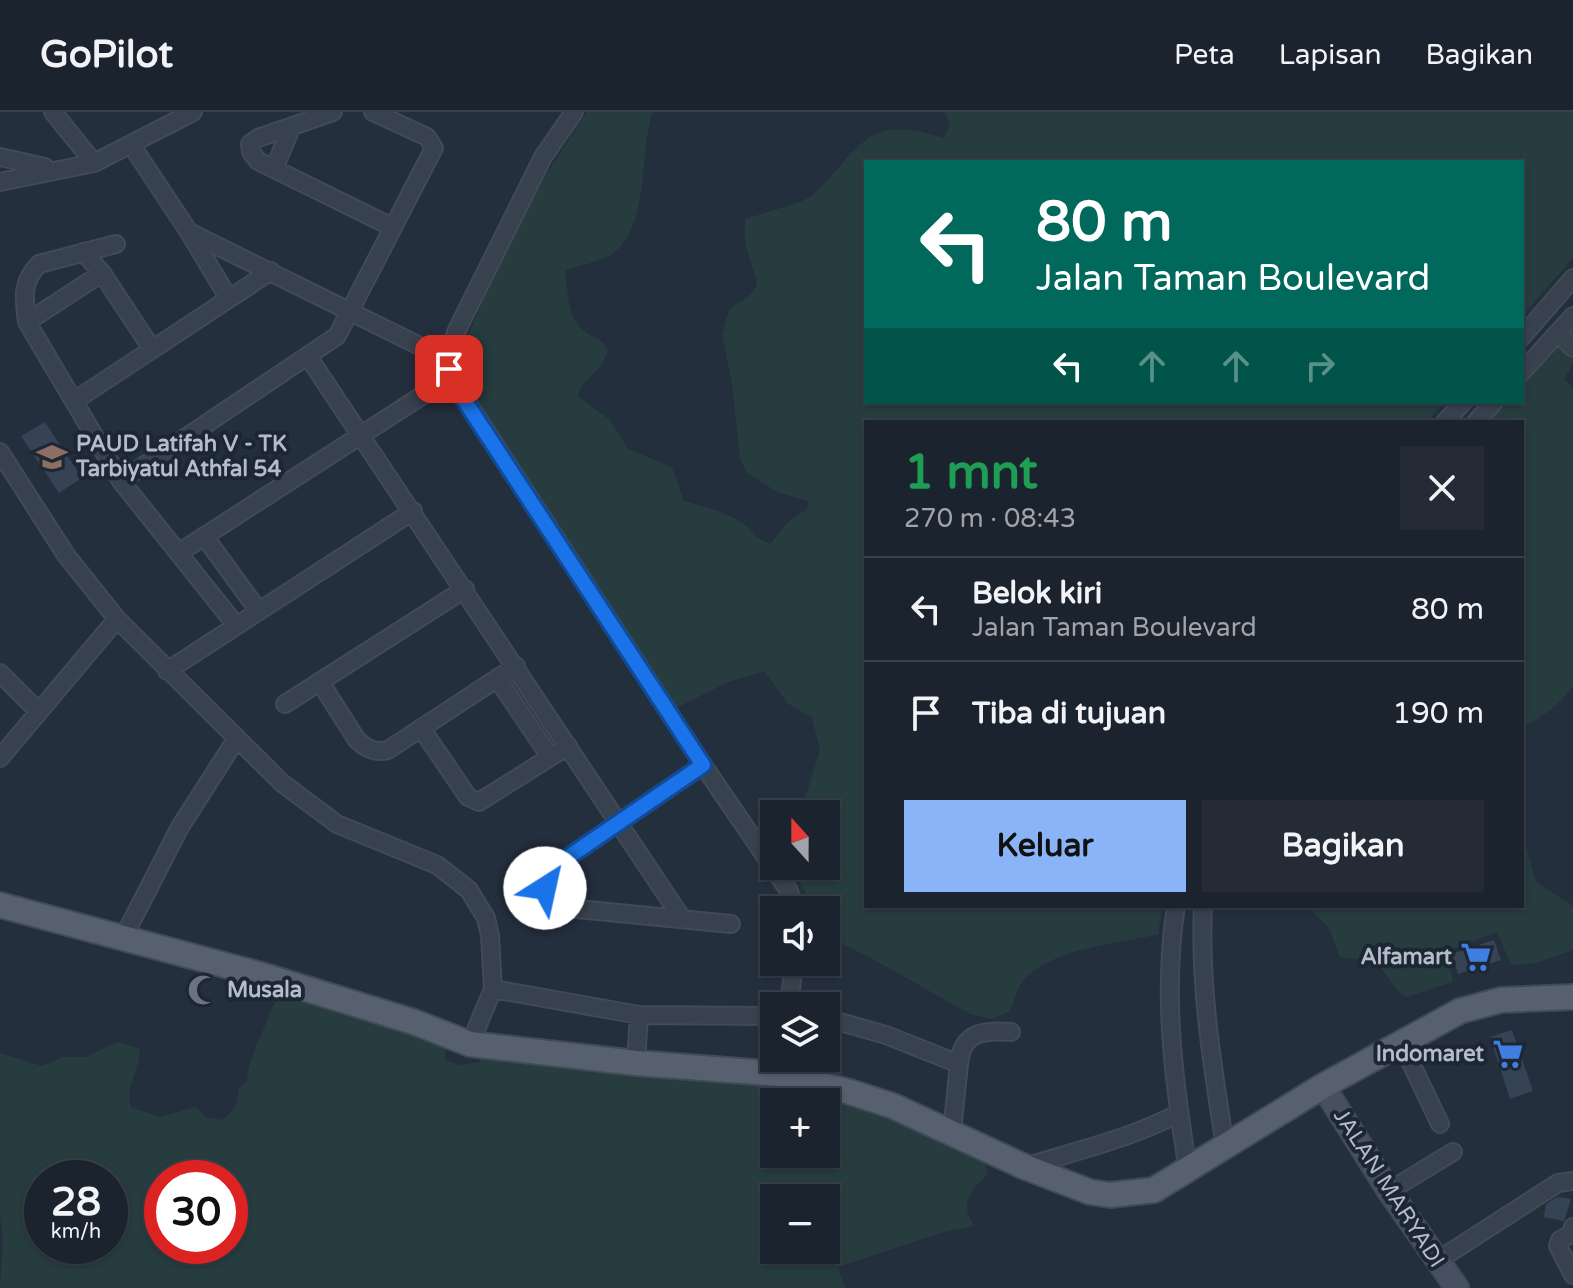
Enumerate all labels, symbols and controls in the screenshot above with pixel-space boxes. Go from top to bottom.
text: GoPilot [40,32,173,78]
text: Peta [1174,38,1235,72]
text: Lapisan [1279,38,1381,72]
text: Bagikan [1425,38,1533,72]
text: 80 m [1036,189,1172,256]
icon: left [904,192,1008,296]
text: Jalan Taman Boulevard [1036,257,1430,300]
pin [415,335,483,403]
icon: left [1046,344,1090,388]
icon: ahead [1130,344,1174,388]
icon: ahead [1214,344,1258,388]
icon: right [1298,344,1342,388]
icon: arrive [427,347,471,391]
place label: PAUD Latifah V - TK Tarbiyatul Athfal 54 [75,431,287,482]
school or university icon: PAUD Latifah V - TK Tarbiyatul Athfal 54 [35,440,69,474]
text: 1 mnt [904,444,1038,502]
button: close [1400,446,1484,530]
text: 270 m · 08:43 [904,503,1076,534]
text: Belok kiri [972,575,1102,612]
icon: left [904,587,948,631]
text: 80 m [1411,591,1484,628]
text: Jalan Taman Boulevard [972,612,1257,643]
icon: arrive [904,691,948,735]
text: Tiba di tujuan [972,695,1166,732]
text: 190 m [1392,695,1484,732]
north arrow [760,800,840,880]
map controls [760,800,840,1264]
button: Keluar [904,800,1186,892]
button: Bagikan [1202,800,1484,892]
position arrow [503,846,587,930]
button: sound [760,896,840,976]
supermarket icon: Alfamart [1459,940,1493,974]
place label: Alfamart [1360,944,1453,970]
mosque icon: Musala [186,973,220,1007]
place label: Musala [227,977,302,1003]
button: layers [760,992,840,1072]
supermarket icon: Indomaret [1491,1037,1525,1071]
place label: Indomaret [1376,1041,1485,1067]
button: + [760,1088,840,1168]
street label: JALAN MARYADI [1328,1104,1450,1272]
speed limit sign: 30 [144,1160,248,1264]
text: 28 [51,1178,101,1226]
button: − [760,1184,840,1264]
text: km/h [51,1220,101,1244]

